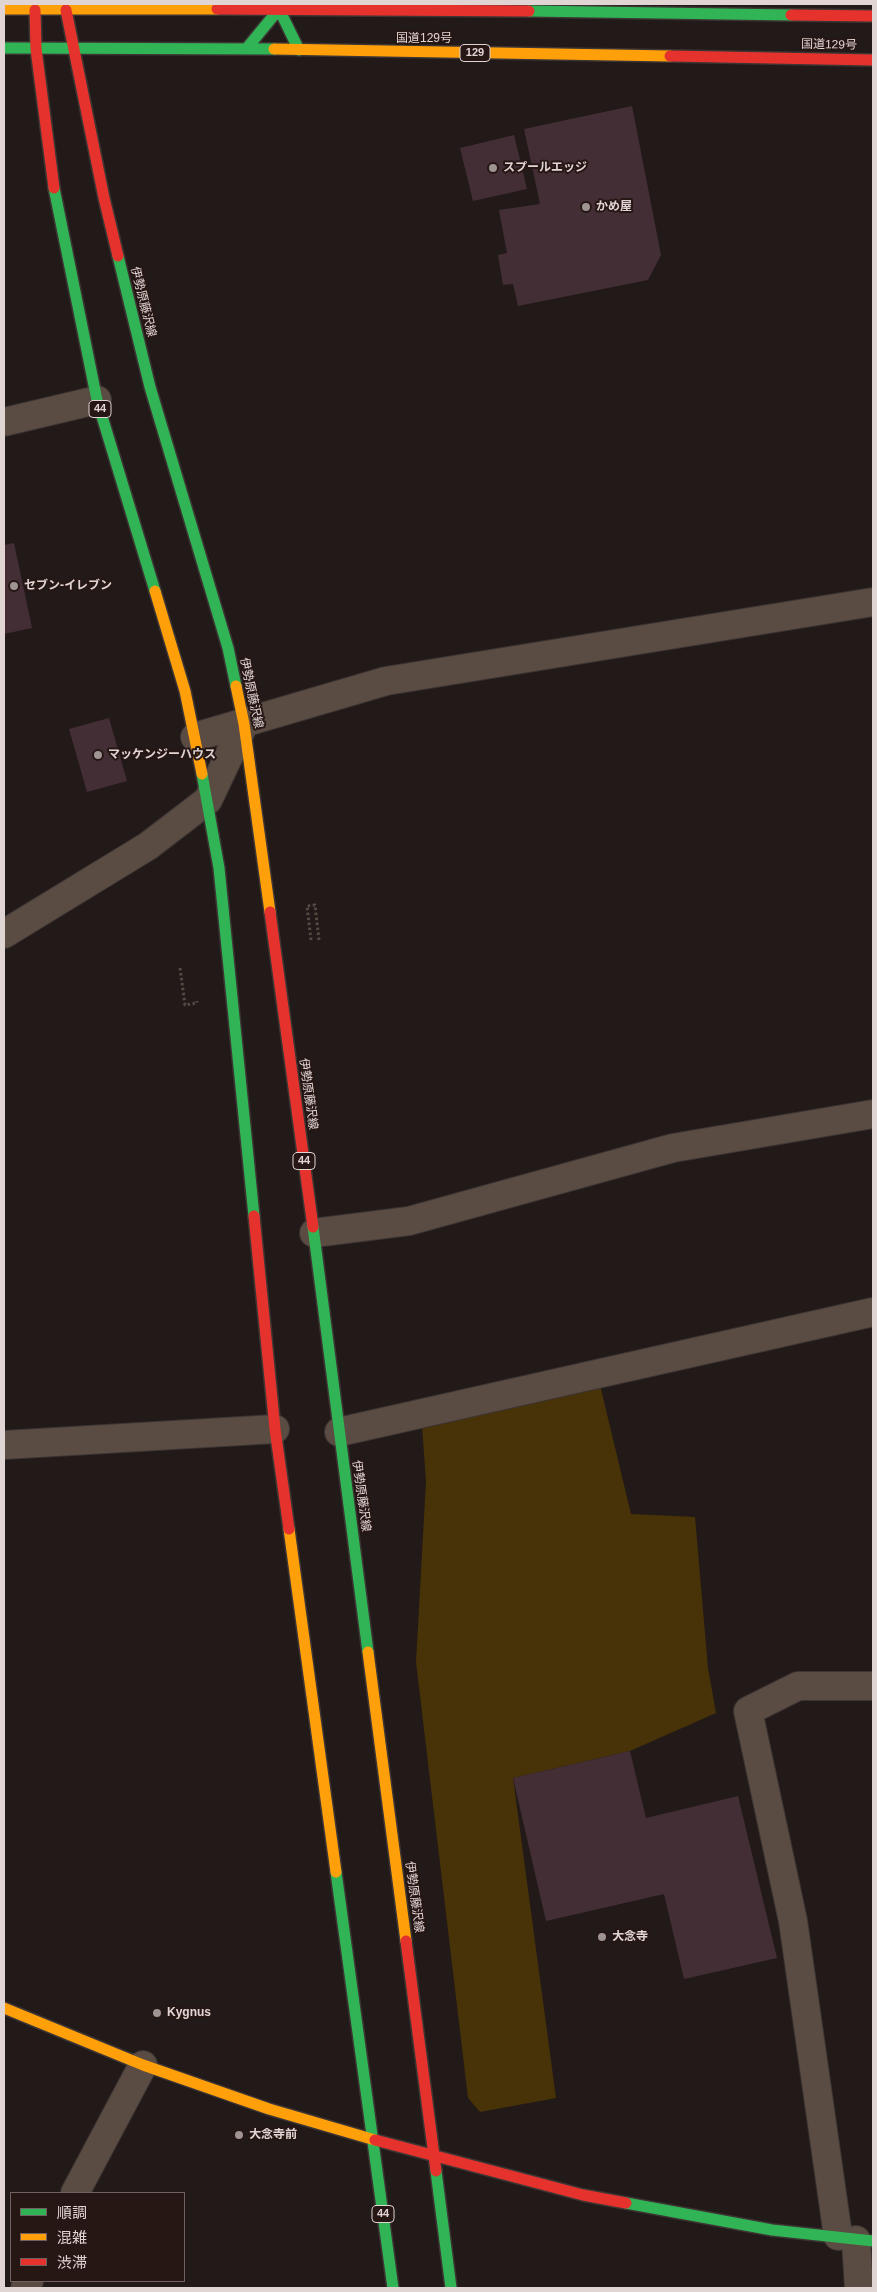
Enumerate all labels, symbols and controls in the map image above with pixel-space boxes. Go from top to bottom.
street label: 国道129号 [396,32,452,46]
street label: 国道129号 [801,37,857,53]
road number: 129 [460,44,490,62]
place label: スプールエッジ [503,161,587,175]
marker: スプールエッジ [487,162,499,174]
place label: かめ屋 [596,200,632,214]
marker: かめ屋 [580,201,592,213]
street label: 伊勢原藤沢線 [127,265,159,339]
road number: 44 [89,400,111,418]
place label: セブン-イレブン [24,579,112,593]
marker: セブン-イレブン [8,580,20,592]
street label: 伊勢原藤沢線 [236,656,266,730]
place label: マッケンジーハウス [108,748,216,762]
marker: マッケンジーハウス [92,749,104,761]
street label: 伊勢原藤沢線 [296,1057,320,1131]
road number: 44 [293,1152,315,1170]
street label: 伊勢原藤沢線 [349,1459,373,1533]
street label: 伊勢原藤沢線 [402,1860,426,1934]
place label: 大念寺 [612,1930,648,1944]
marker: 大念寺 [596,1931,608,1943]
place label: Kygnus [167,2006,211,2020]
marker: Kygnus [151,2007,163,2019]
place label: 大念寺前 [249,2128,297,2142]
marker: 大念寺前 [233,2129,245,2141]
legend [10,2192,185,2282]
text: 順調 [57,2204,87,2221]
road number: 44 [372,2206,394,2222]
text: 混雑 [57,2229,87,2246]
text: 渋滞 [57,2254,87,2271]

